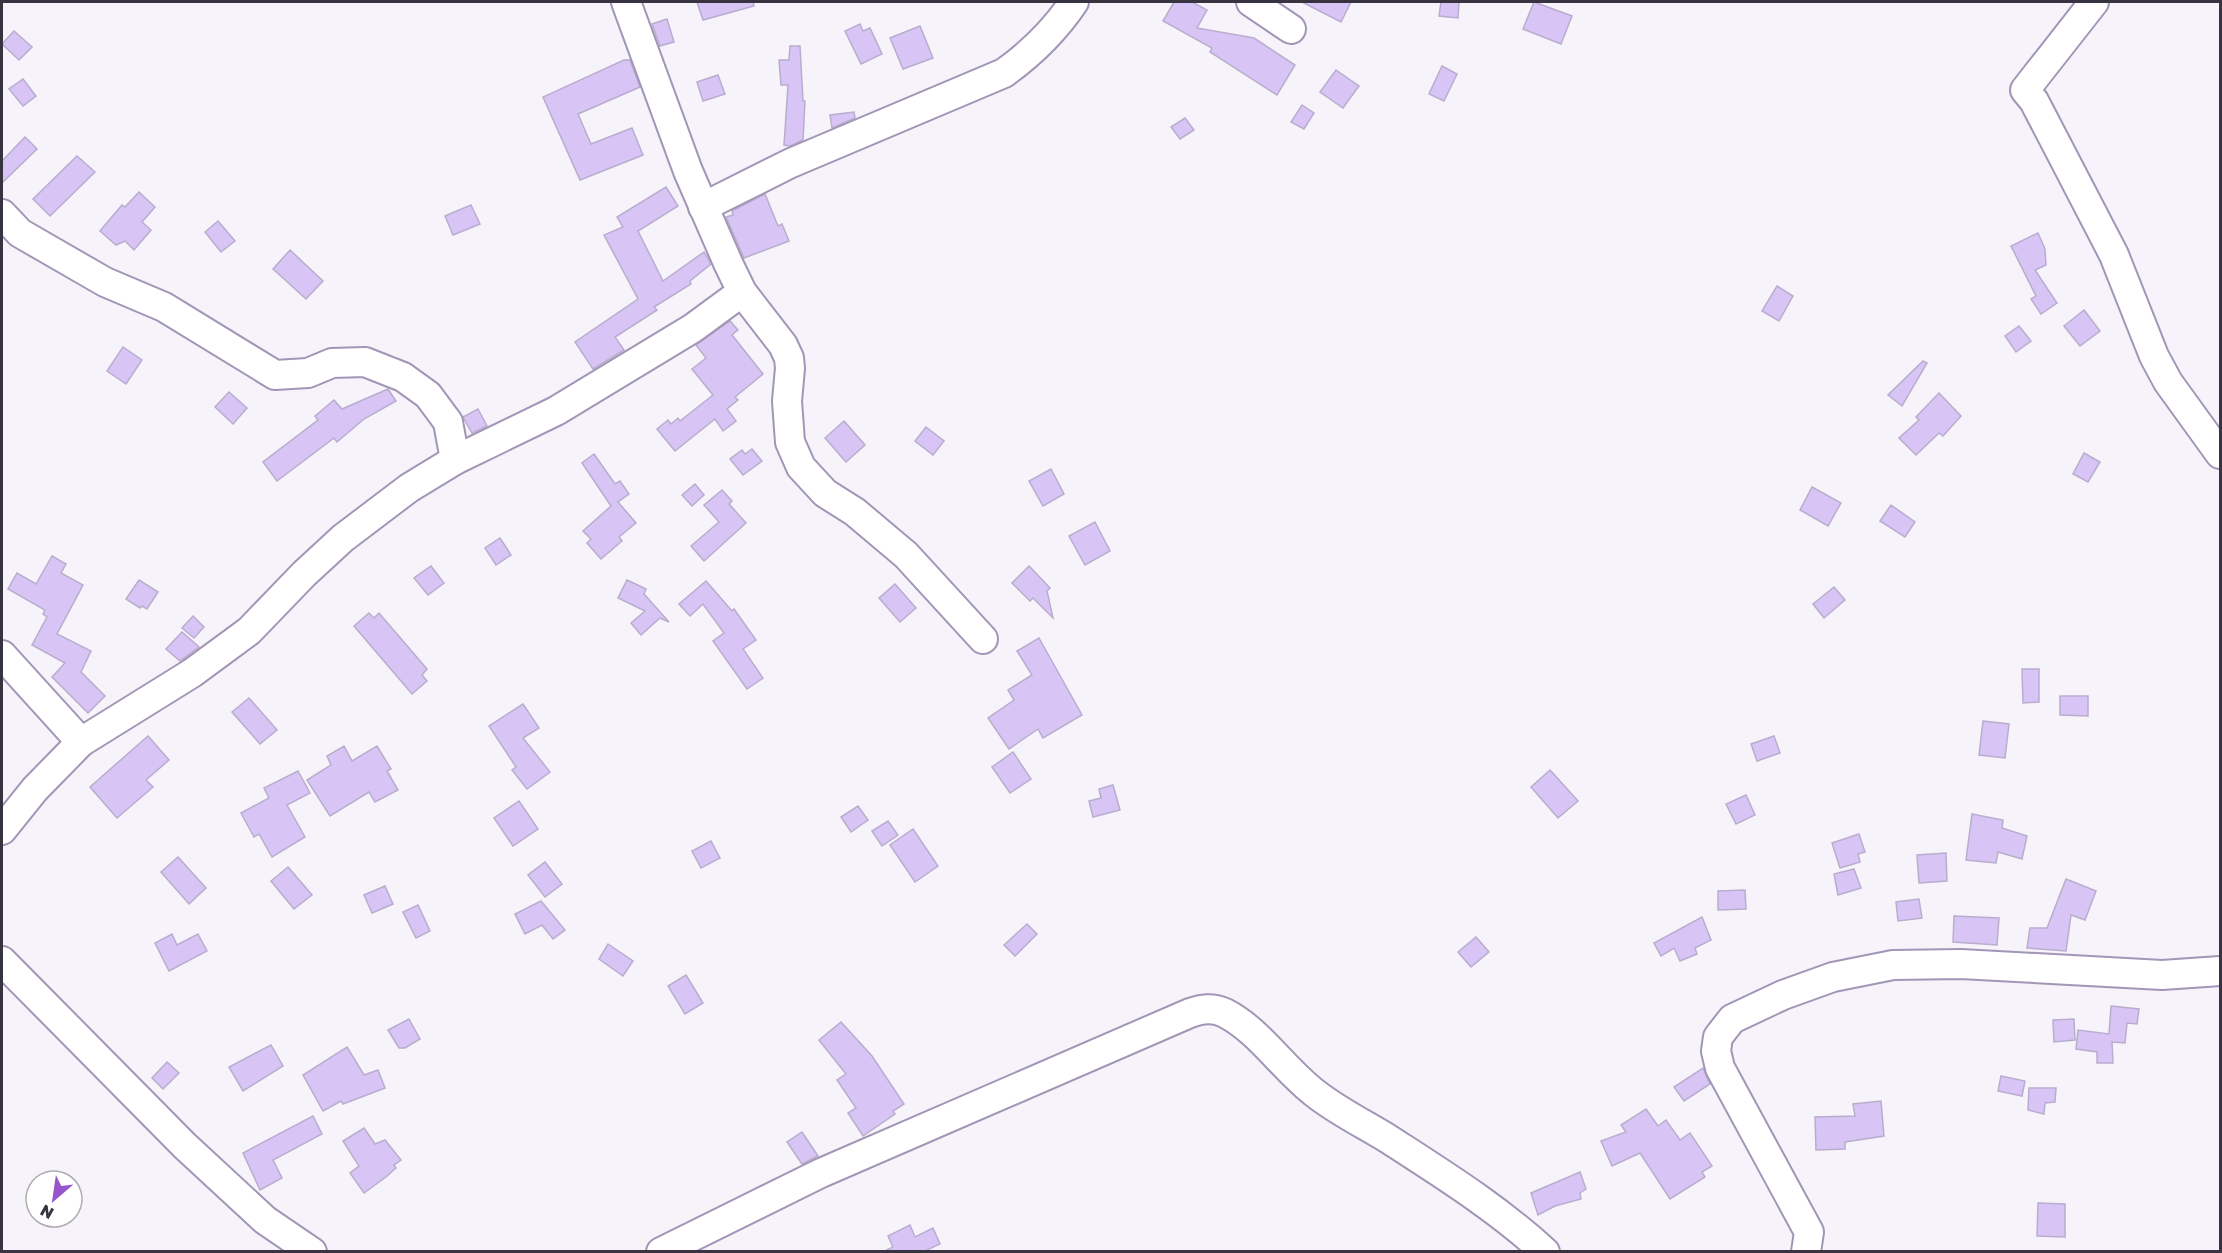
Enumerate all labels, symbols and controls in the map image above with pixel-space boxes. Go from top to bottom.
north arrow [24,1169,84,1229]
text: N [37,1200,57,1224]

